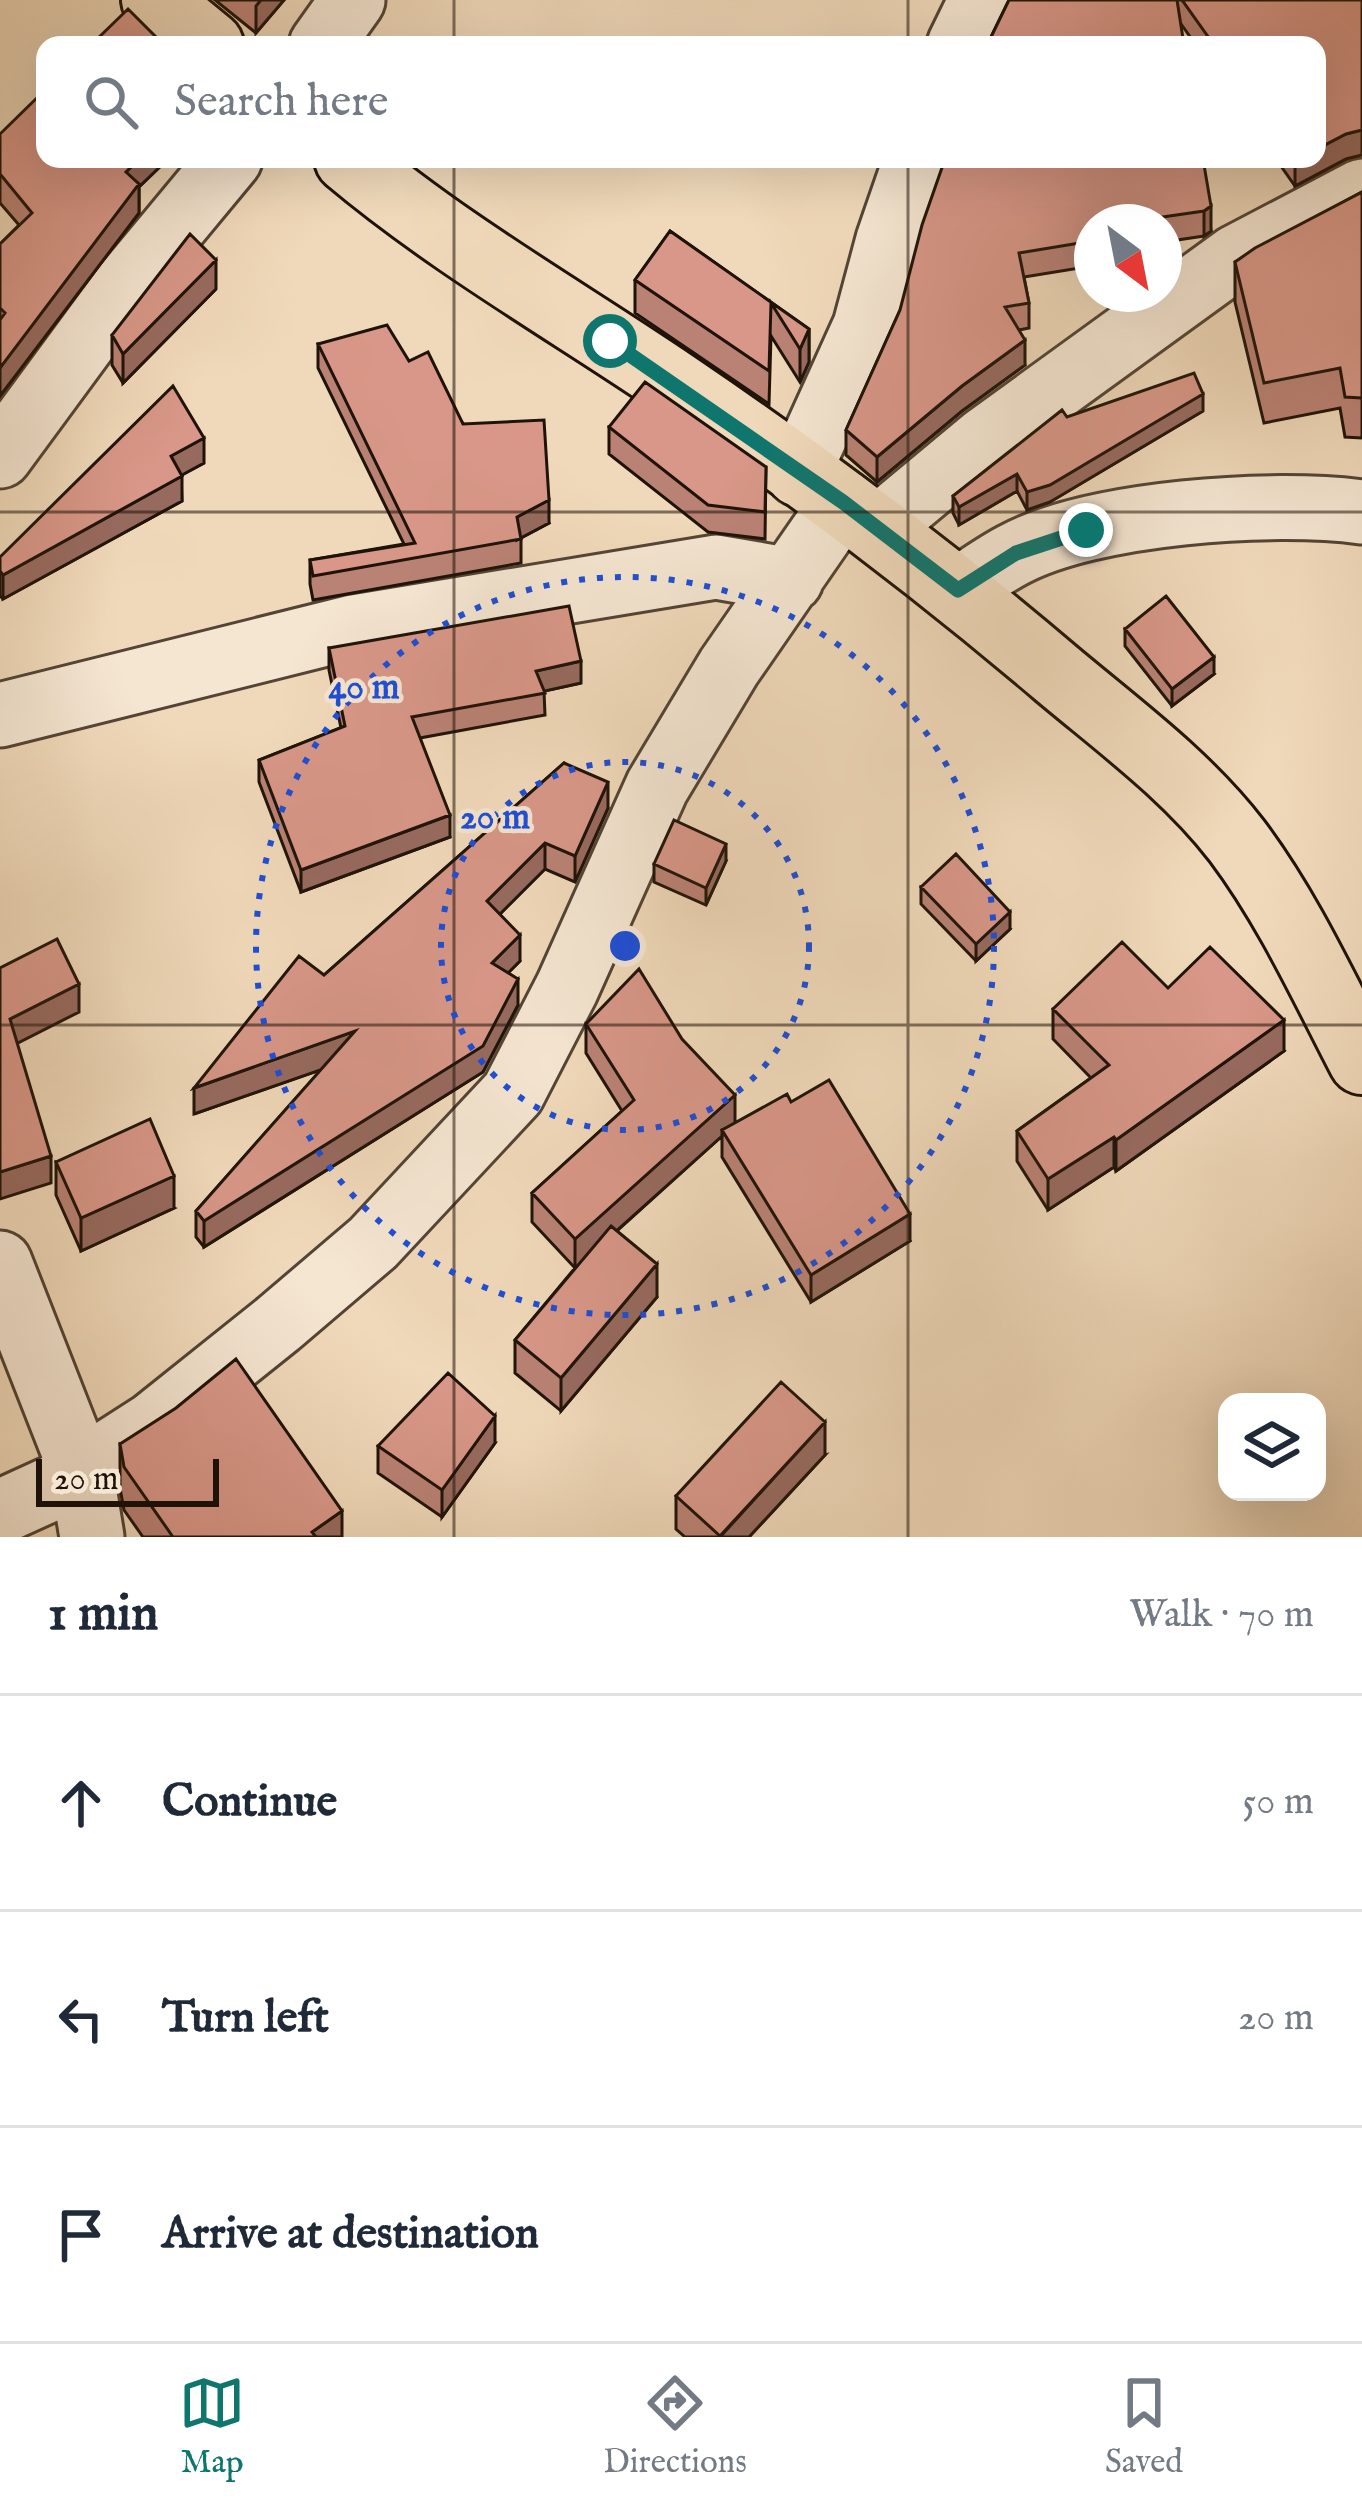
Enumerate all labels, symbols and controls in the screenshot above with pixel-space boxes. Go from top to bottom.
search box [36,36,1326,168]
icon: search [78,69,144,135]
text: Search here [174,74,388,131]
north arrow [1074,204,1182,312]
route start [583,314,637,368]
route end [1059,503,1113,557]
text: 40 m [329,665,400,711]
text: 20 m [460,795,530,841]
centre of rings [604,925,646,967]
map controls [1218,1393,1326,1501]
button: layers [1218,1393,1326,1501]
scale bar [36,1453,219,1506]
text: 20 m [54,1459,118,1501]
text: 1 min [48,1583,158,1648]
text: Walk · 70 m [1129,1591,1314,1640]
icon: ahead [48,1770,114,1836]
text: Continue [162,1774,337,1831]
text: 50 m [1242,1778,1314,1827]
icon: left [48,1986,114,2052]
text: Turn left [162,1990,329,2047]
text: 20 m [1238,1994,1314,2043]
icon: arrive [48,2202,114,2268]
text: Arrive at destination [162,2206,539,2263]
tab: Map [179,2370,245,2484]
tab: Directions [603,2370,747,2484]
tab: Saved [1105,2370,1183,2484]

